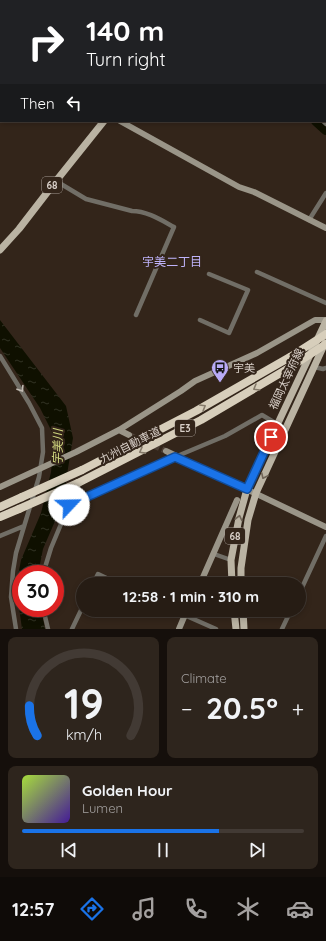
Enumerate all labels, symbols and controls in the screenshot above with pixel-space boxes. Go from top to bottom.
text: 140 m [86,13,164,48]
icon: right [20,16,72,68]
text: Turn right [86,48,166,71]
icon: left [63,92,85,114]
text: Then [20,94,55,113]
road number: 68 [42,177,62,193]
district label: 宇美二丁目 [142,254,202,269]
street label: 福岡太宰府線 [266,346,306,412]
bus stop icon: 宇美 [210,358,230,383]
place label: 宇美 [233,361,255,375]
one-way arrow [253,384,260,391]
one-way arrow [16,385,24,392]
one-way arrow [199,405,206,412]
road number: E3 [175,420,195,436]
pin [254,420,288,454]
street label: 九州自動車道 [97,424,163,466]
icon: arrive [260,426,282,448]
water label: 宇美川 [50,427,65,465]
one-way arrow [139,446,146,454]
one-way arrow [260,472,268,479]
position arrow [48,484,90,526]
one-way arrow [234,515,243,522]
road number: 68 [225,528,245,544]
speed limit sign: 30 [12,565,64,617]
text: 12:58 · 1 min · 310 m [123,587,259,606]
text: Climate [181,670,227,686]
text: 19 [64,676,103,728]
text: 20.5° [206,689,278,727]
text: − [181,695,192,723]
text: + [292,695,304,723]
text: km/h [65,725,102,743]
text: Golden Hour [82,781,173,800]
text: Lumen [82,800,123,816]
icon: previous [58,839,80,861]
icon: pause [152,839,174,861]
icon: next [246,839,268,861]
icon: directions [78,895,106,923]
icon: music [130,895,158,923]
icon: phone [182,895,210,923]
icon: climate [234,895,262,923]
icon: car [286,895,314,923]
text: 12:57 [12,898,54,921]

